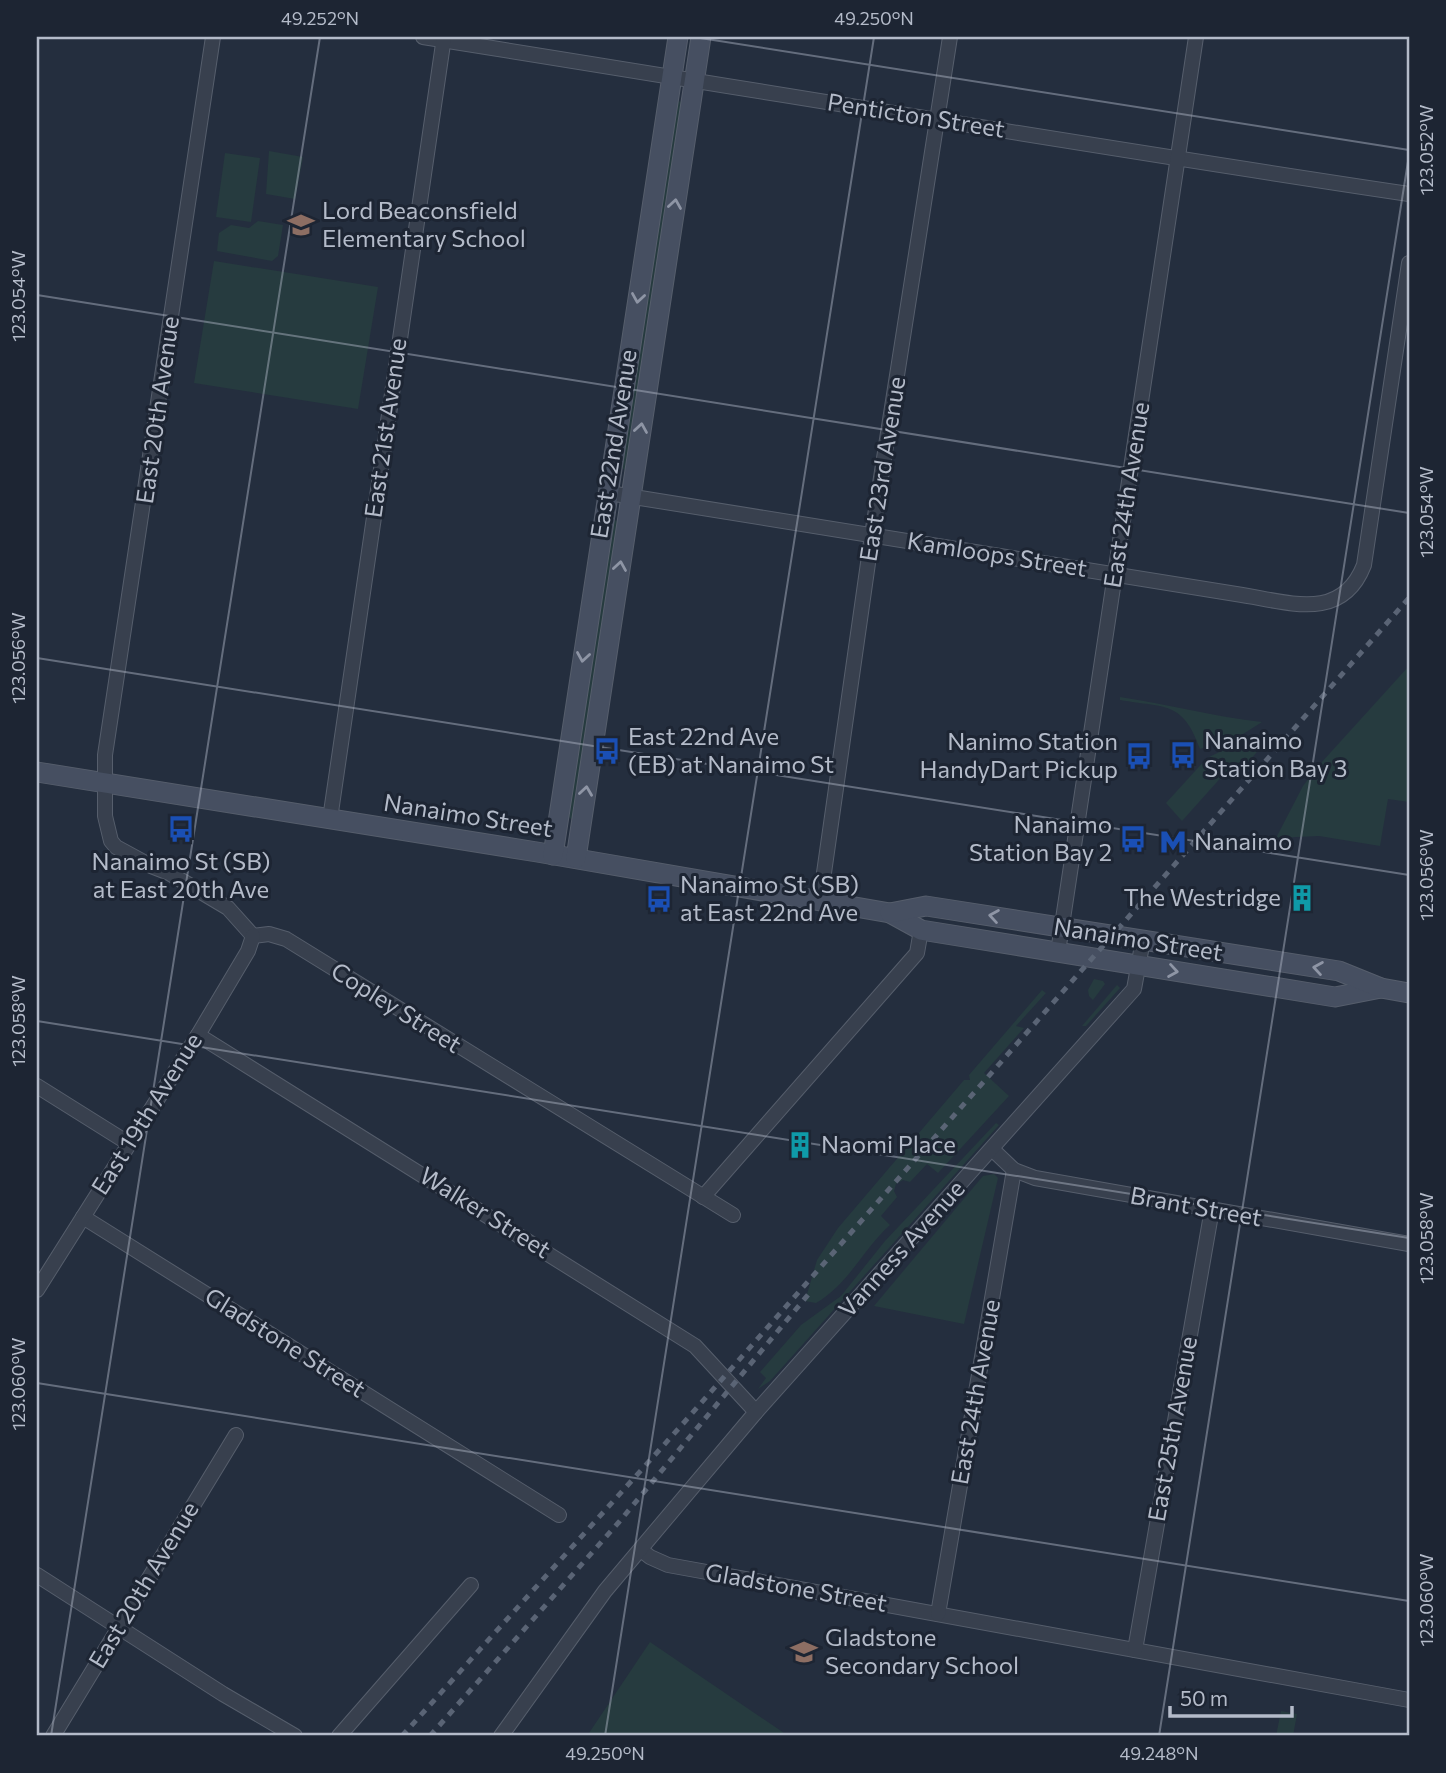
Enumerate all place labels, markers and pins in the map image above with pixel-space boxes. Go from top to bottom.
place label: Lord Beaconsfield Elementary School [322,195,526,252]
school or university icon: Lord Beaconsfield Elementary School [286,210,316,240]
place label: East 22nd Ave (EB) at Nanaimo St [628,721,834,778]
place label: Nanaimo Station Bay 3 [1204,725,1347,782]
place label: Nanimo Station HandyDart Pickup [919,726,1118,783]
bus stop icon: East 22nd Ave (EB) at Nanaimo St [592,736,622,766]
bus stop icon: Nanaimo Station Bay 3 [1168,740,1198,770]
bus stop icon: Nanimo Station HandyDart Pickup [1124,741,1154,771]
place label: Nanaimo Station Bay 2 [969,809,1112,866]
bus stop icon: Nanaimo St (SB) at East 20th Ave [166,814,196,844]
bus stop icon: Nanaimo Station Bay 2 [1118,824,1148,854]
place label: Nanaimo [1194,826,1292,855]
metro station icon: Nanaimo [1158,827,1188,857]
place label: Nanaimo St (SB) at East 20th Ave [92,846,270,903]
place label: Nanaimo St (SB) at East 22nd Ave [680,869,859,926]
place label: The Westridge [1123,882,1281,911]
building icon: The Westridge [1287,883,1317,913]
bus stop icon: Nanaimo St (SB) at East 22nd Ave [644,884,674,914]
place label: Naomi Place [821,1129,956,1158]
building icon: Naomi Place [785,1130,815,1160]
place label: Gladstone Secondary School [825,1622,1019,1679]
school or university icon: Gladstone Secondary School [789,1637,819,1667]

